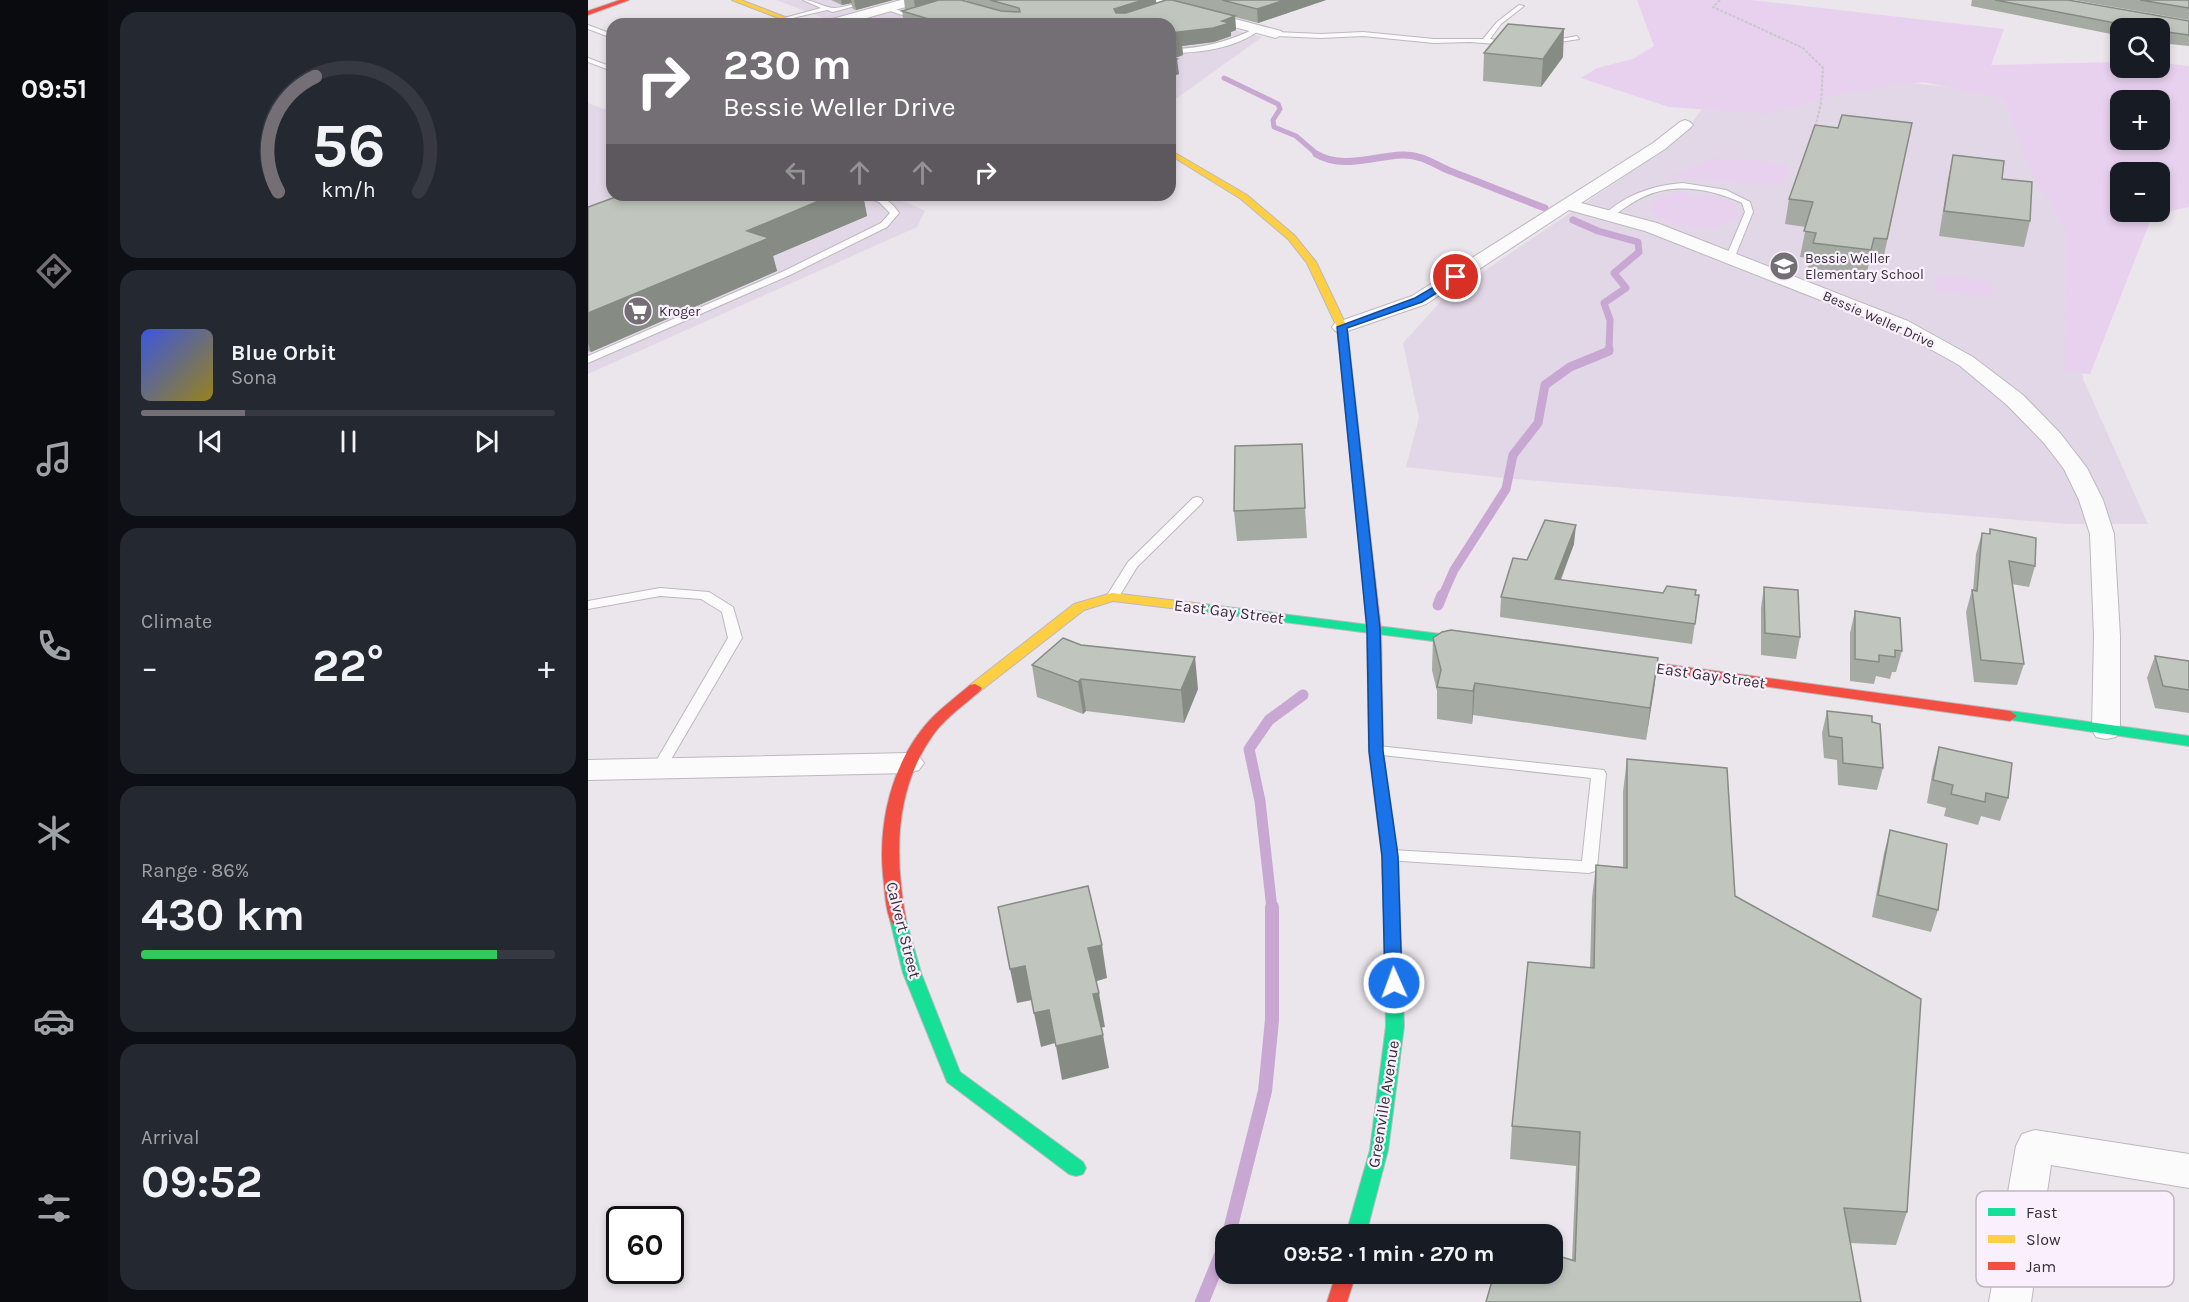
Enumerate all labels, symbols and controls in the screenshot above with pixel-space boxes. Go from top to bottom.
map controls [2110,18,2170,222]
button: search [2110,18,2170,78]
text: 230 m [723,40,852,90]
icon: right [624,42,702,120]
text: 09:51 [21,73,87,105]
button: + [2110,90,2170,150]
text: Bessie Weller Drive [723,91,956,123]
text: 56 [311,109,385,182]
icon: left [780,156,813,189]
icon: ahead [843,156,876,189]
icon: ahead [906,156,939,189]
icon: right [969,156,1002,189]
button: − [2110,162,2170,222]
text: km/h [321,177,375,202]
icon: directions [33,250,75,292]
school or university icon: Bessie Weller Elementary School [1768,250,1800,282]
place label: Bessie Weller Elementary School [1805,250,1924,283]
pin [1430,251,1481,302]
icon: arrive [1439,260,1472,293]
street label: Bessie Weller Drive [1820,287,1937,352]
supermarket icon: Kroger [622,295,654,327]
place label: Kroger [659,303,701,320]
text: Blue Orbit [231,340,336,366]
text: Sona [231,366,277,389]
icon: previous [194,425,227,458]
icon: pause [332,425,365,458]
icon: next [470,425,503,458]
icon: music [33,438,75,480]
street label: East Gay Street [1173,595,1285,628]
text: Climate [141,610,212,633]
icon: phone [33,625,75,667]
text: 22° [312,640,384,692]
text: − [141,648,158,686]
text: + [538,648,555,686]
street label: East Gay Street [1655,658,1767,693]
icon: climate [33,812,75,854]
text: Range · 86% [141,859,249,882]
street label: Calvert Street [882,880,925,980]
text: 430 km [141,889,305,941]
position arrow [1362,951,1426,1015]
icon: car [33,1000,75,1042]
street label: Greenville Avenue [1364,1039,1403,1169]
text: Arrival [141,1126,200,1149]
text: 09:52 [141,1156,262,1208]
icon: filters [33,1187,75,1229]
legend [1976,1191,2174,1287]
text: Fast [2026,1203,2057,1222]
speed limit sign: 60 [606,1206,684,1284]
text: Slow [2026,1230,2061,1249]
text: 09:52 · 1 min · 270 m [1284,1241,1494,1267]
text: Jam [2026,1257,2056,1276]

